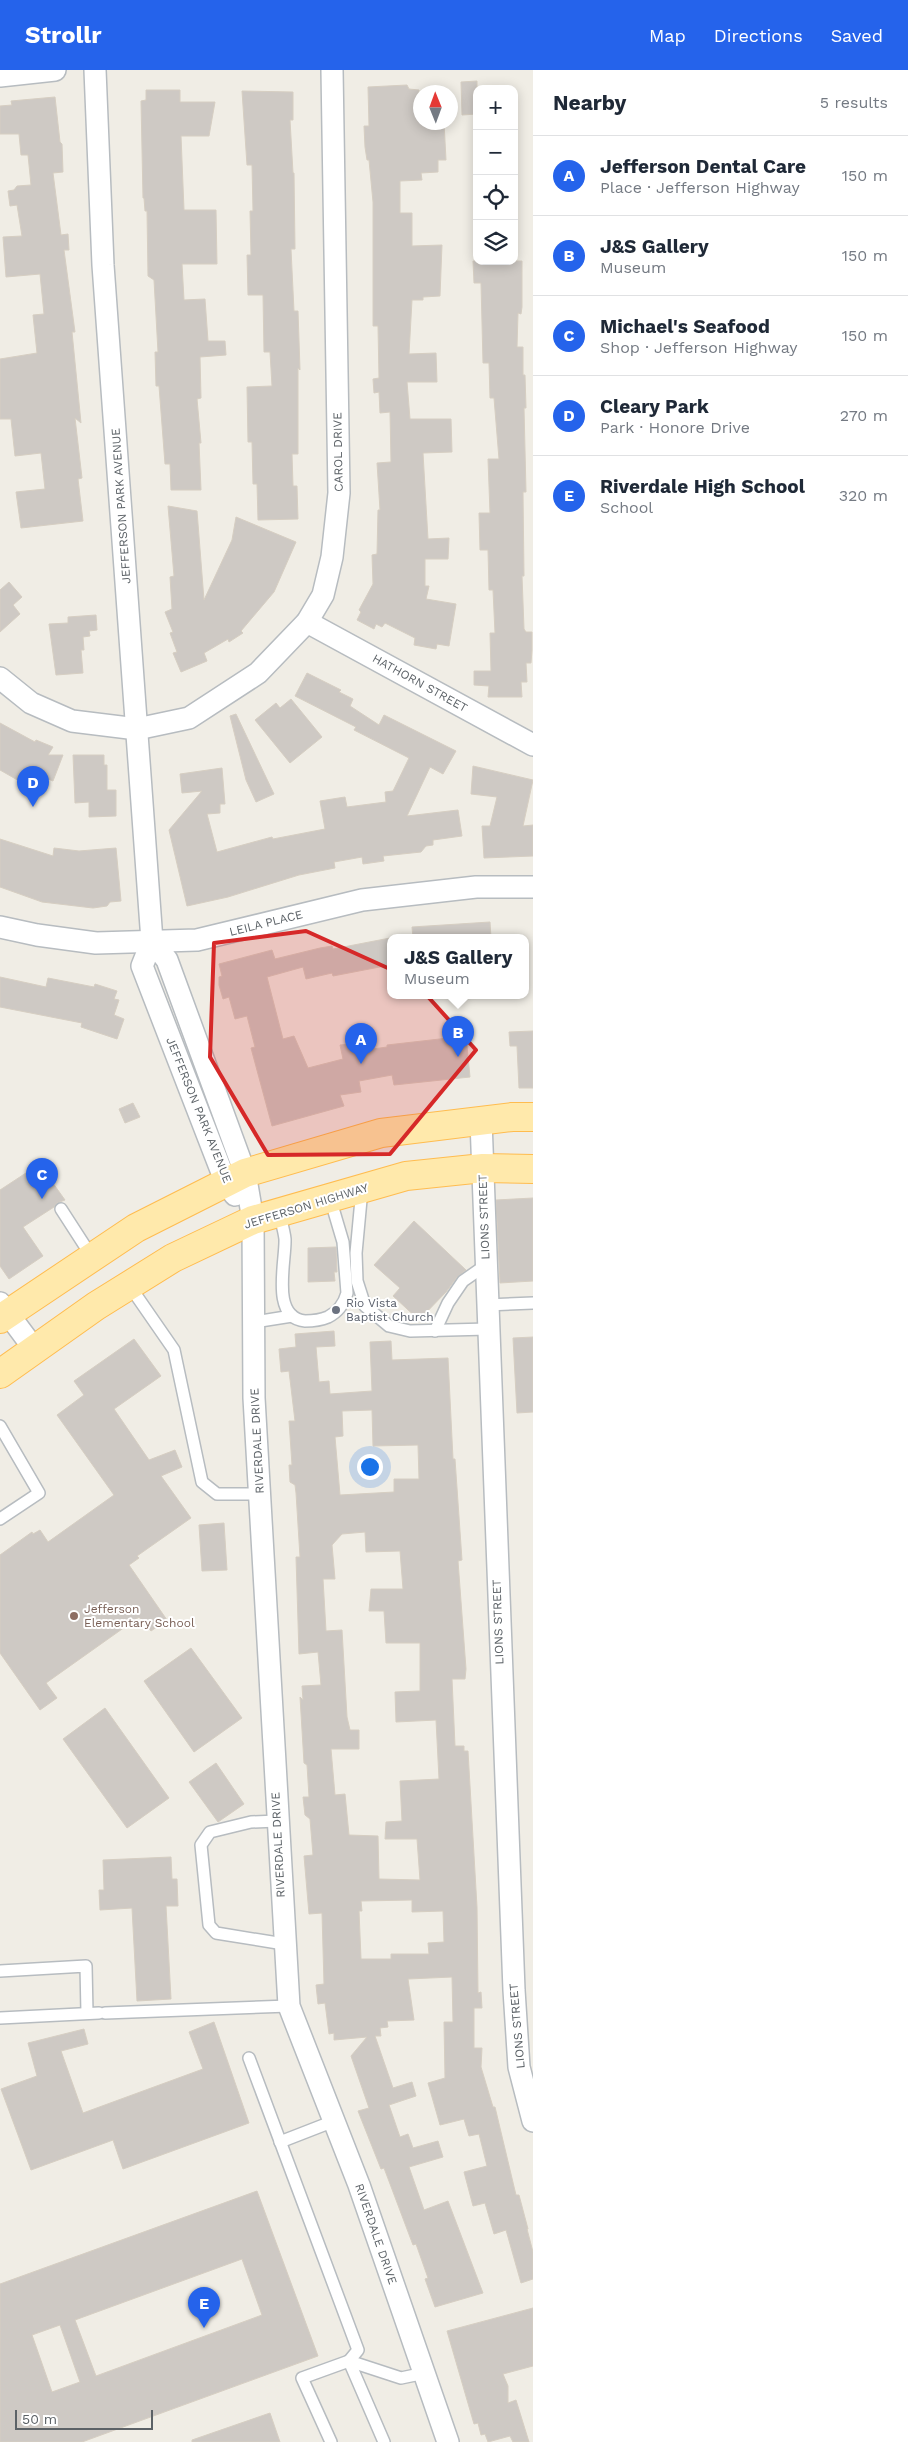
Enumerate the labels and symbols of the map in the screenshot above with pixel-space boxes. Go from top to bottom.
north arrow [413,85,458,130]
street label: CAROL DRIVE [330,412,346,492]
street label: JEFFERSON PARK AVENUE [109,427,133,584]
street label: HATHORN STREET [370,651,470,715]
pin: D [17,766,49,807]
street label: LEILA PLACE [228,907,304,939]
pin: B [442,1016,474,1057]
pin: A [345,1023,377,1064]
street label: JEFFERSON PARK AVENUE [163,1035,235,1185]
pin: C [26,1158,58,1199]
street label: LIONS STREET [476,1174,492,1260]
street label: JEFFERSON HIGHWAY [242,1180,370,1232]
place label: Rio Vista Baptist Church [346,1296,434,1324]
marker: Rio Vista Baptist Church [330,1304,342,1316]
street label: RIVERDALE DRIVE [247,1387,267,1494]
your location [357,1454,383,1480]
street label: LIONS STREET [490,1579,506,1665]
place label: Jefferson Elementary School [84,1602,195,1630]
marker: Jefferson Elementary School [68,1610,80,1622]
street label: RIVERDALE DRIVE [268,1791,288,1898]
street label: LIONS STREET [506,1983,528,2069]
street label: RIVERDALE DRIVE [352,2182,400,2287]
pin: E [188,2287,220,2328]
scale bar [15,2407,152,2430]

